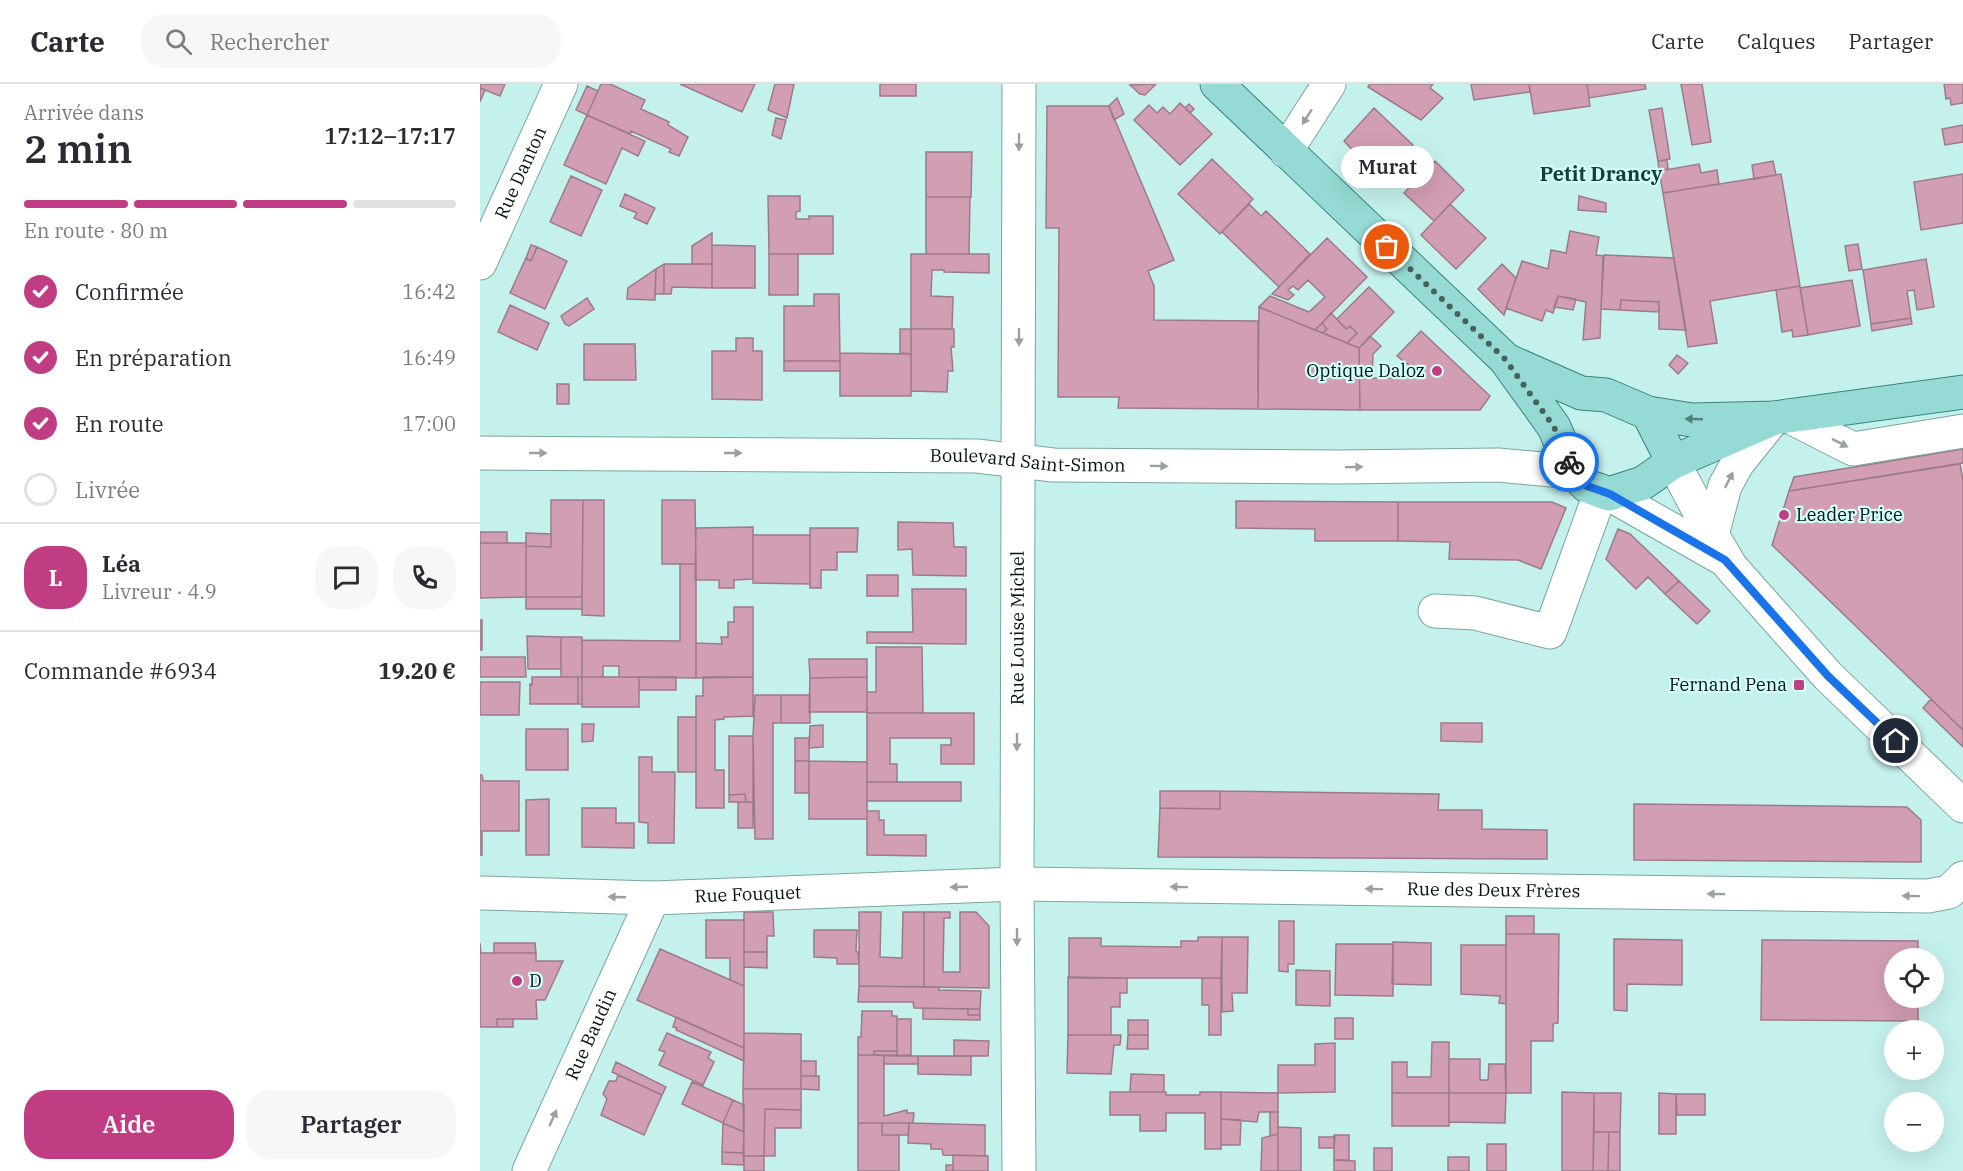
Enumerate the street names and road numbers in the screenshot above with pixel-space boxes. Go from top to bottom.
street label: Rue Danton [489,123,551,222]
street label: Boulevard Saint-Simon [930,444,1126,477]
street label: Rue Louise Michel [1005,551,1029,705]
street label: Rue des Deux Frères [1407,877,1580,902]
street label: Rue Fouquet [694,880,802,907]
street label: Rue Baudin [560,985,621,1084]

